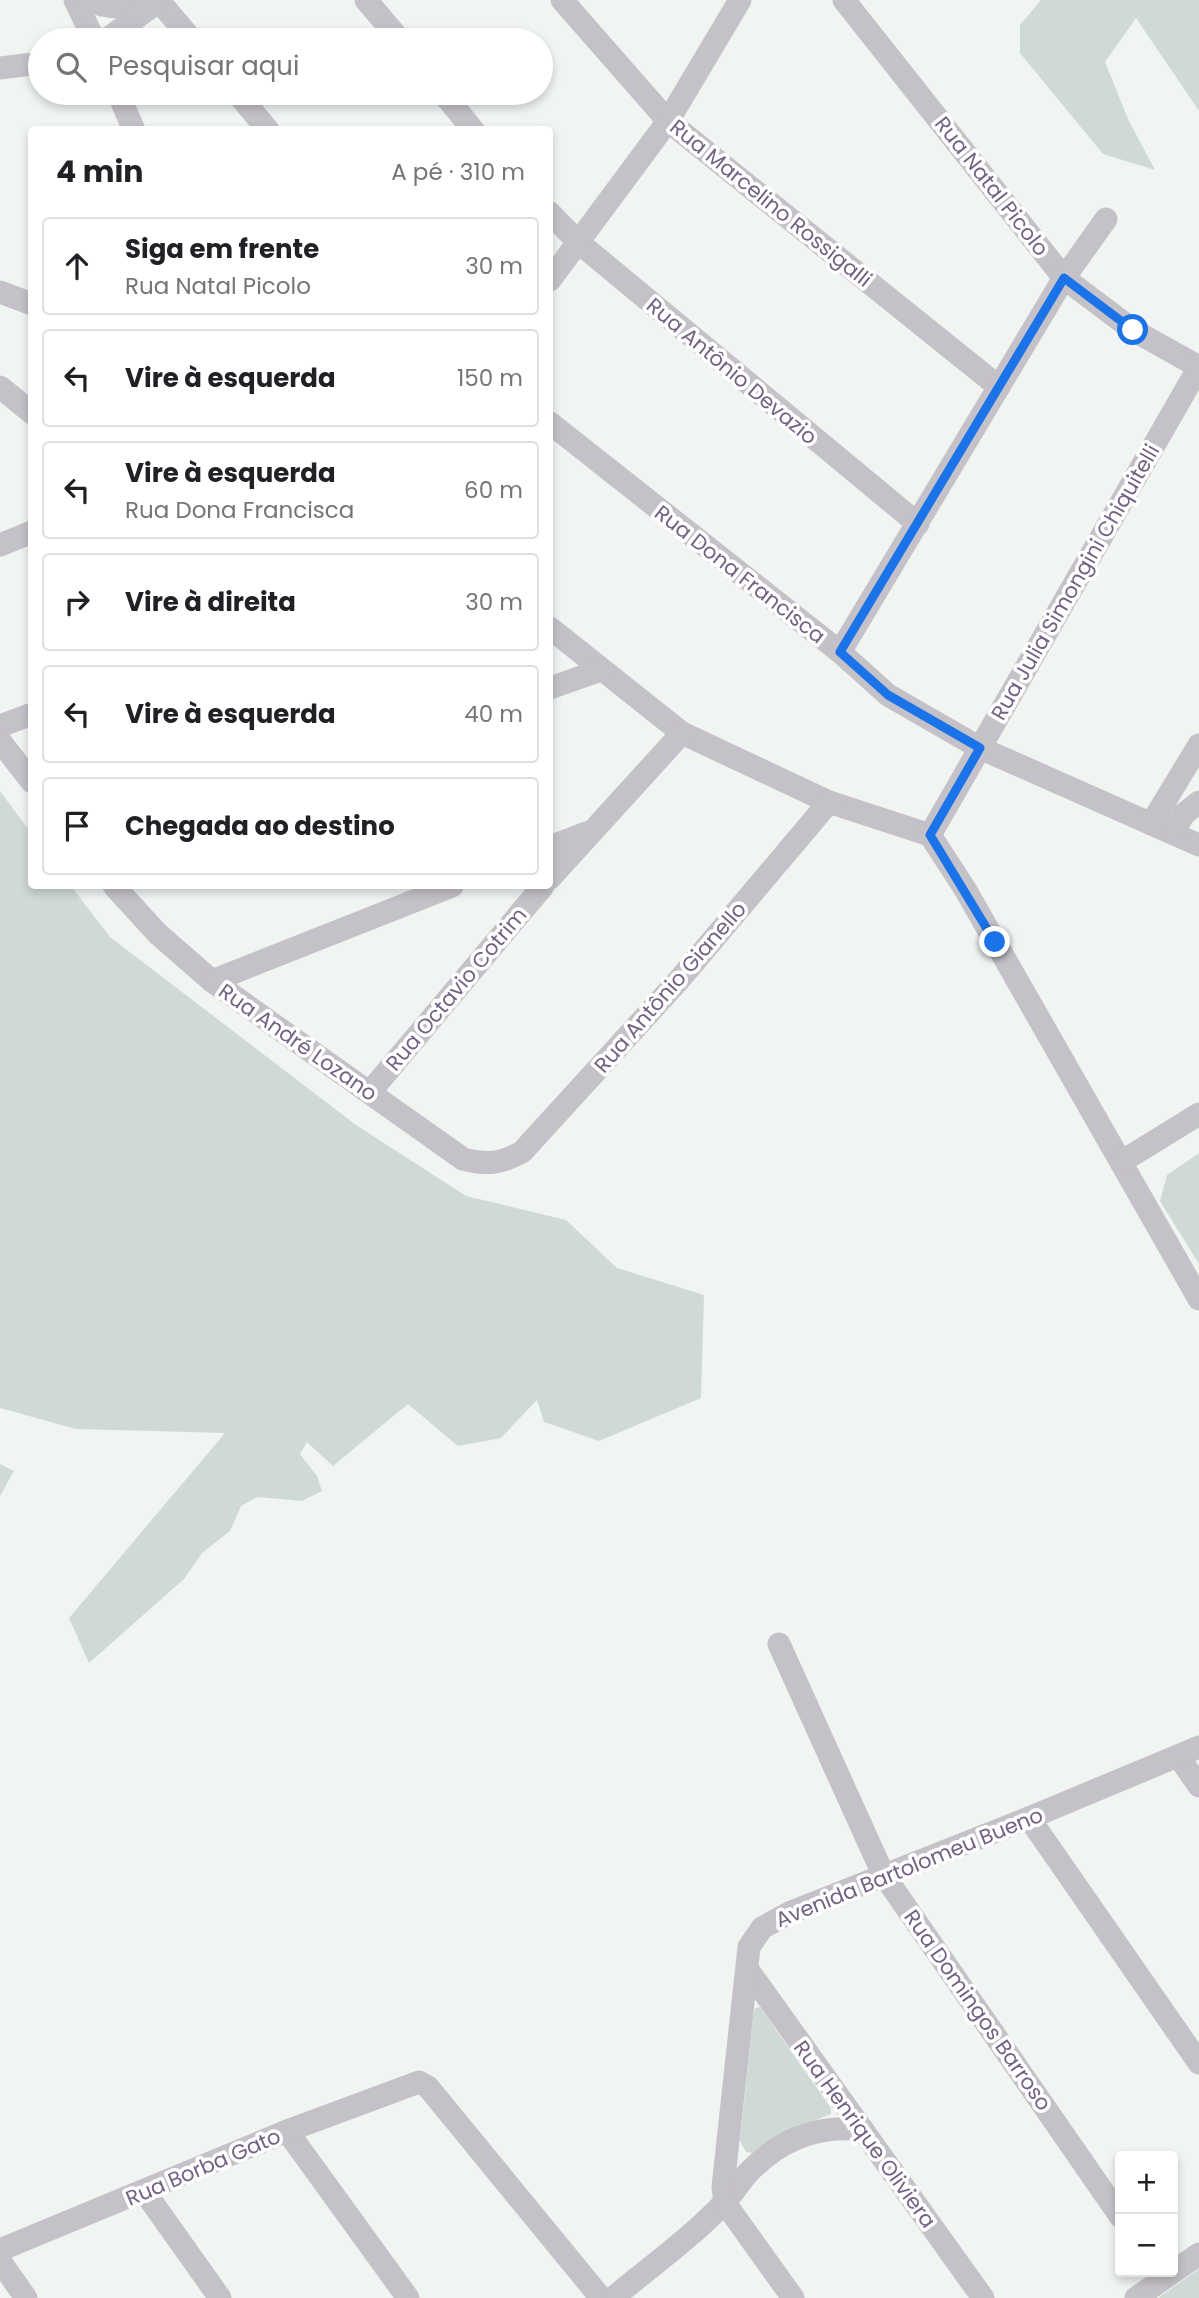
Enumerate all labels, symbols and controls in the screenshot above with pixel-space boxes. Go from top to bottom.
search box [28,28,553,105]
icon: search [52,48,90,86]
text: Pesquisar aqui [108,48,299,84]
street label: Rua Natal Picolo [928,110,1056,262]
street label: Rua Marcelino Rossigalli [664,112,878,294]
text: 4 min [56,150,144,193]
text: A pé · 310 m [391,156,525,188]
text: Siga em frente [125,231,319,267]
icon: ahead [58,247,96,285]
text: 30 m [465,250,523,282]
text: Rua Natal Picolo [125,270,311,302]
street label: Rua Antônio Devazio [641,291,823,451]
route start [1117,314,1148,345]
icon: left [58,359,96,397]
text: Vire à esquerda [125,360,336,396]
text: 150 m [457,362,523,394]
street label: Rua Julia Simongini Chiquitelli [984,439,1166,725]
text: Vire à esquerda [125,455,336,491]
icon: left [58,471,96,509]
text: 60 m [464,474,523,506]
text: Rua Dona Francisca [125,494,354,526]
street label: Rua Dona Francisca [649,498,831,650]
icon: right [58,583,96,621]
text: Vire à direita [125,584,296,620]
text: 30 m [465,586,523,618]
icon: left [58,695,96,733]
text: Vire à esquerda [125,696,336,732]
text: 40 m [464,698,523,730]
icon: arrive [58,807,96,845]
text: Chegada ao destino [125,808,395,844]
street label: Rua Antônio Gianello [587,895,753,1079]
street label: Rua Octavio Cotrim [379,901,533,1077]
route end [979,926,1010,957]
street label: Rua André Lozano [213,976,383,1108]
street label: Avenida Bartolomeu Bueno [771,1800,1047,1934]
street label: Rua Domingos Barroso [897,1904,1059,2116]
street label: Rua Henrique Oliviera [787,2034,943,2234]
street label: Rua Borba Gato [121,2121,285,2213]
map controls [1115,2151,1178,2277]
button: + [1115,2151,1178,2214]
button: − [1115,2214,1178,2277]

